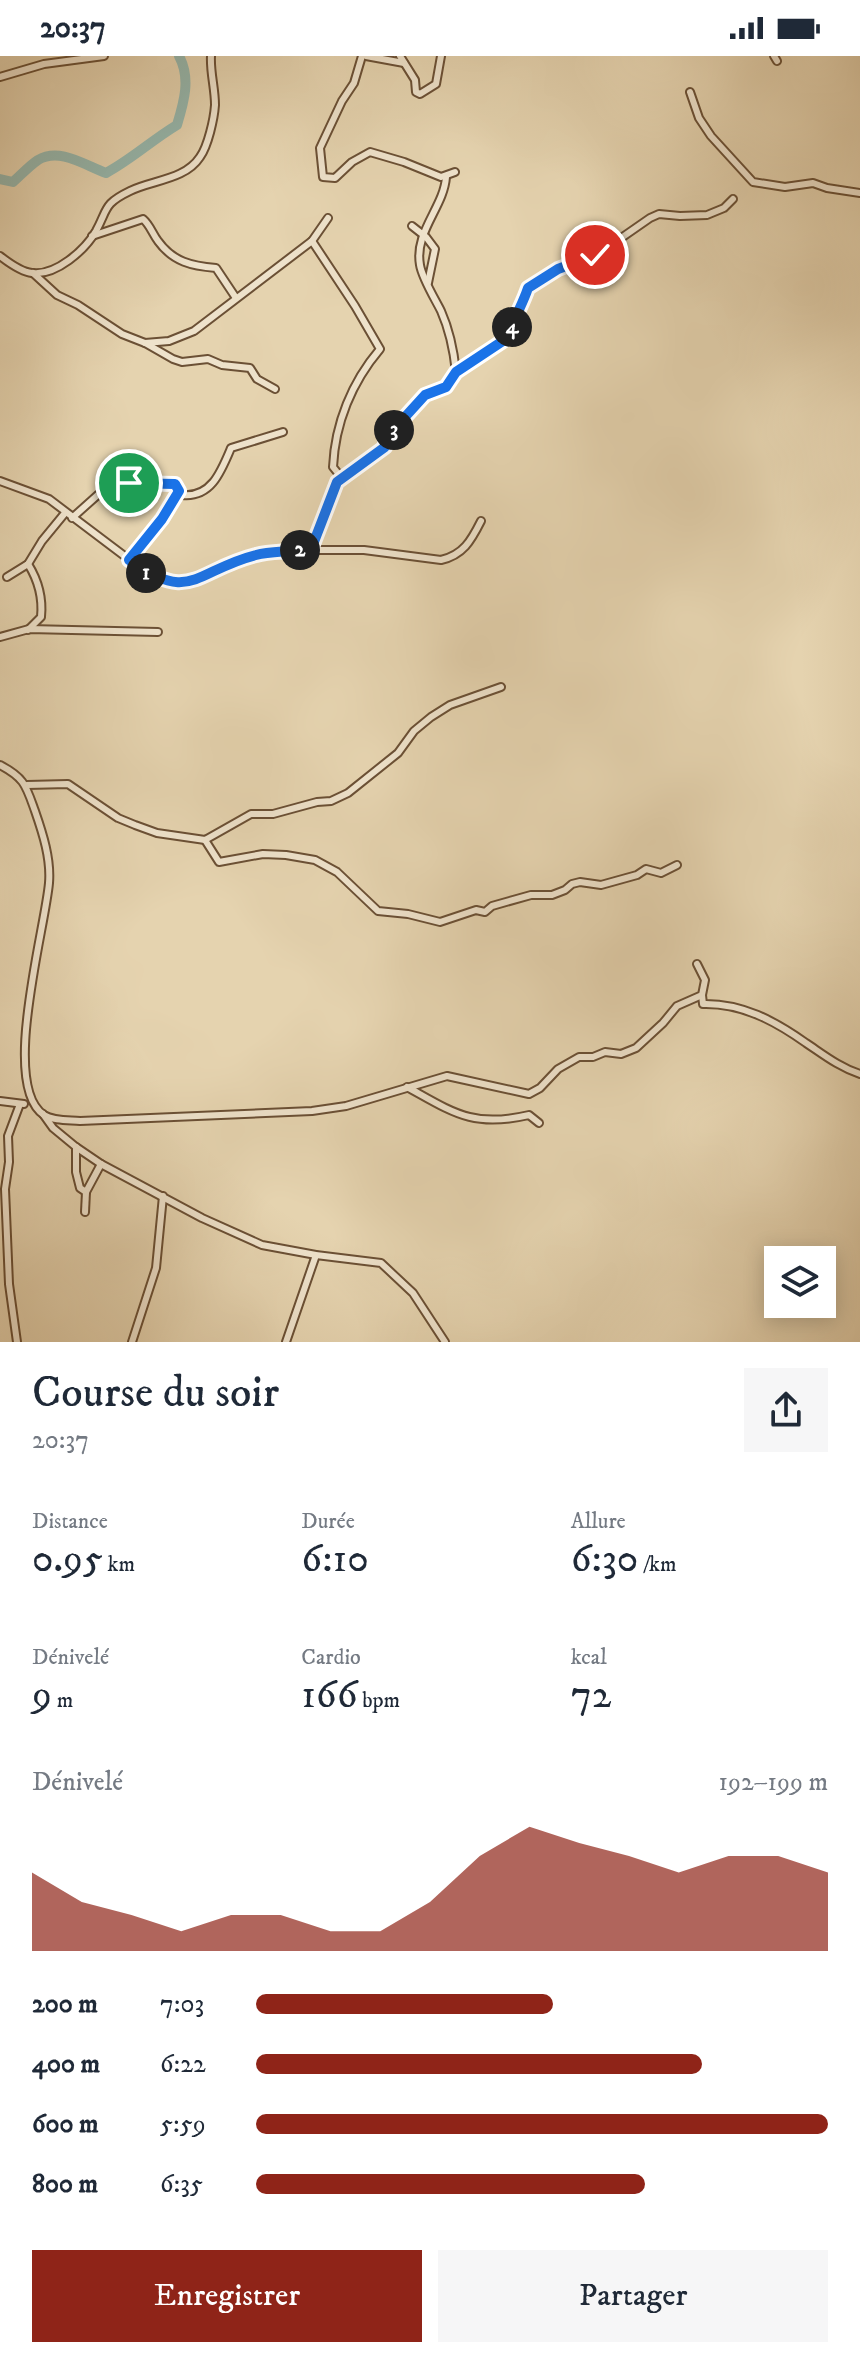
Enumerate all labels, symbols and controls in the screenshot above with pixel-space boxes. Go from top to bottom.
text: 20:37 [40,10,106,47]
pin [561,221,629,289]
icon: check [573,233,617,277]
pin: 4 [492,307,532,347]
text: 4 [506,313,518,340]
pin: 3 [374,410,414,450]
text: 3 [390,416,398,443]
pin [95,449,163,517]
icon: arrive [107,461,151,505]
pin: 2 [280,530,320,570]
text: 2 [295,536,305,563]
pin: 1 [126,553,166,593]
text: 1 [142,559,150,586]
map controls [764,1246,836,1318]
button: layers [764,1246,836,1318]
text: Course du soir [32,1366,279,1421]
button: share [744,1368,828,1452]
text: 20:37 [32,1424,89,1457]
text: Distance [32,1508,108,1535]
text: Durée [301,1508,355,1535]
text: Allure [571,1508,626,1535]
text: 0.95 [32,1535,103,1585]
text: 6:10 [301,1535,369,1585]
text: 6:30 [571,1535,638,1585]
text: km [103,1551,135,1578]
text: /km [638,1551,677,1578]
text: Dénivelé [32,1644,109,1671]
text: Cardio [301,1644,361,1671]
text: kcal [571,1644,607,1671]
text: 9 [32,1671,52,1721]
text: 166 [301,1671,358,1721]
text: 72 [571,1671,611,1721]
text: m [52,1687,73,1714]
text: bpm [358,1687,400,1714]
text: Dénivelé [32,1766,123,1799]
text: 192–199 m [719,1766,828,1799]
text: 200 m [32,1988,98,2021]
text: 7:03 [160,1988,204,2021]
text: 400 m [32,2048,100,2081]
text: 6:22 [160,2048,206,2081]
text: 600 m [32,2108,99,2141]
text: 5:59 [160,2108,206,2141]
text: 800 m [32,2168,98,2201]
text: 6:35 [160,2168,203,2201]
button: Enregistrer [32,2250,422,2342]
button: Partager [438,2250,828,2342]

